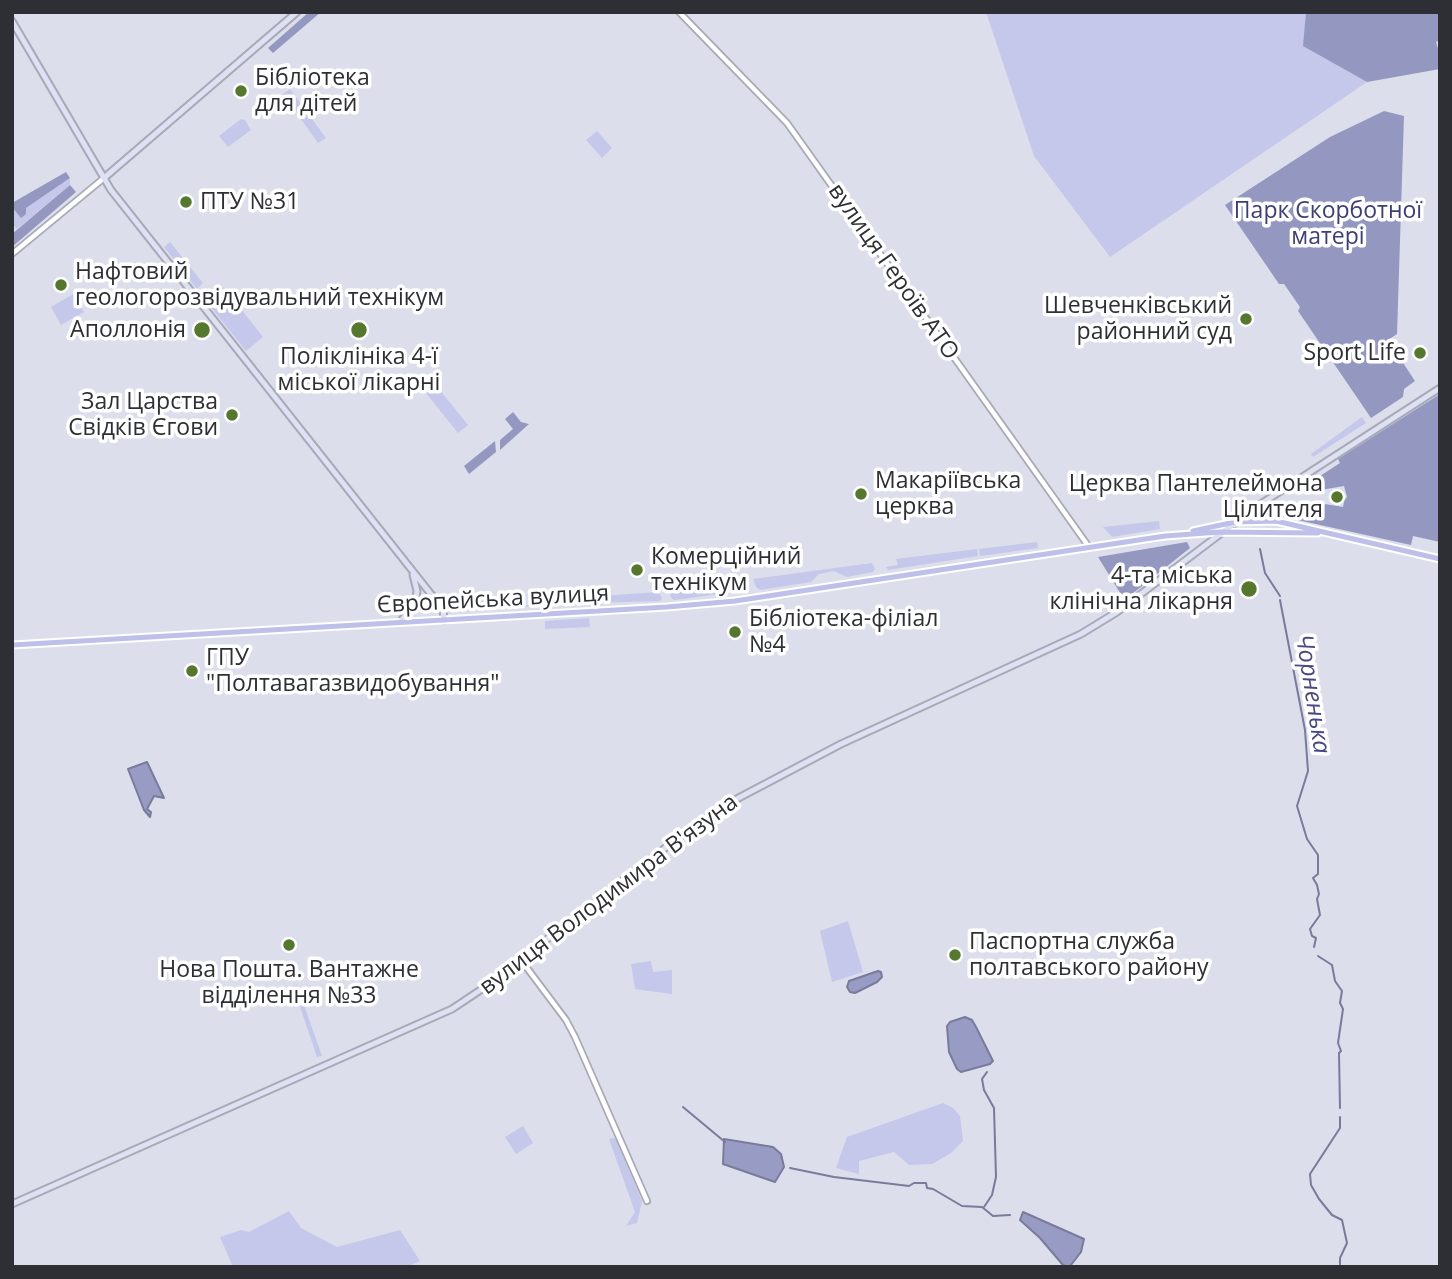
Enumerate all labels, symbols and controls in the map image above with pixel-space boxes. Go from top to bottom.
place label: Бібліотека для дітей [255,64,370,118]
marker: Бібліотека для дітей [233,83,249,99]
street label: вулиця Героїв АТО [822,179,964,365]
place label: ПТУ №31 [200,188,299,216]
marker: ПТУ №31 [178,194,194,210]
park label: Парк Скорботної матері [1234,197,1422,251]
place label: Нафтовий геологорозвідувальний технікум [75,258,444,312]
marker: Нафтовий геологорозвідувальний технікум [53,277,69,293]
place label: Шевченківський районний суд [1044,292,1232,346]
marker: Шевченківський районний суд [1238,311,1254,327]
place label: Аполлонія [70,316,186,344]
marker: Аполлонія [192,320,212,340]
marker: Поліклініка 4-ї міської лікарні [349,320,369,340]
place label: Sport Life [1303,339,1406,367]
place label: Поліклініка 4-ї міської лікарні [278,343,440,397]
marker: Sport Life [1412,345,1428,361]
place label: Зал Царства Cвідків Єгови [68,388,218,442]
marker: Зал Царства Cвідків Єгови [224,407,240,423]
place label: Макаріївська церква [875,467,1021,521]
place label: Церква Пантелеймона Цілителя [1069,470,1323,524]
marker: Макаріївська церква [853,486,869,502]
marker: Церква Пантелеймона Цілителя [1329,489,1345,505]
place label: Комерційний технікум [651,543,801,597]
marker: Комерційний технікум [629,562,645,578]
place label: 4-та міська клінічна лікарня [1050,562,1233,616]
marker: 4-та міська клінічна лікарня [1239,579,1259,599]
street label: Європейська вулиця [376,580,610,620]
place label: Бібліотека-філіал №4 [749,605,938,659]
marker: Бібліотека-філіал №4 [727,624,743,640]
water label: Чорненька [1288,632,1336,756]
place label: ГПУ "Полтавагазвидобування" [206,644,499,698]
marker: ГПУ "Полтавагазвидобування" [184,663,200,679]
street label: вулиця Володимира В'язуна [474,789,744,1001]
place label: Паспортна служба полтавського району [969,928,1208,982]
marker: Нова Пошта. Вантажне відділення №33 [281,937,297,953]
marker: Паспортна служба полтавського району [947,947,963,963]
place label: Нова Пошта. Вантажне відділення №33 [159,956,419,1010]

